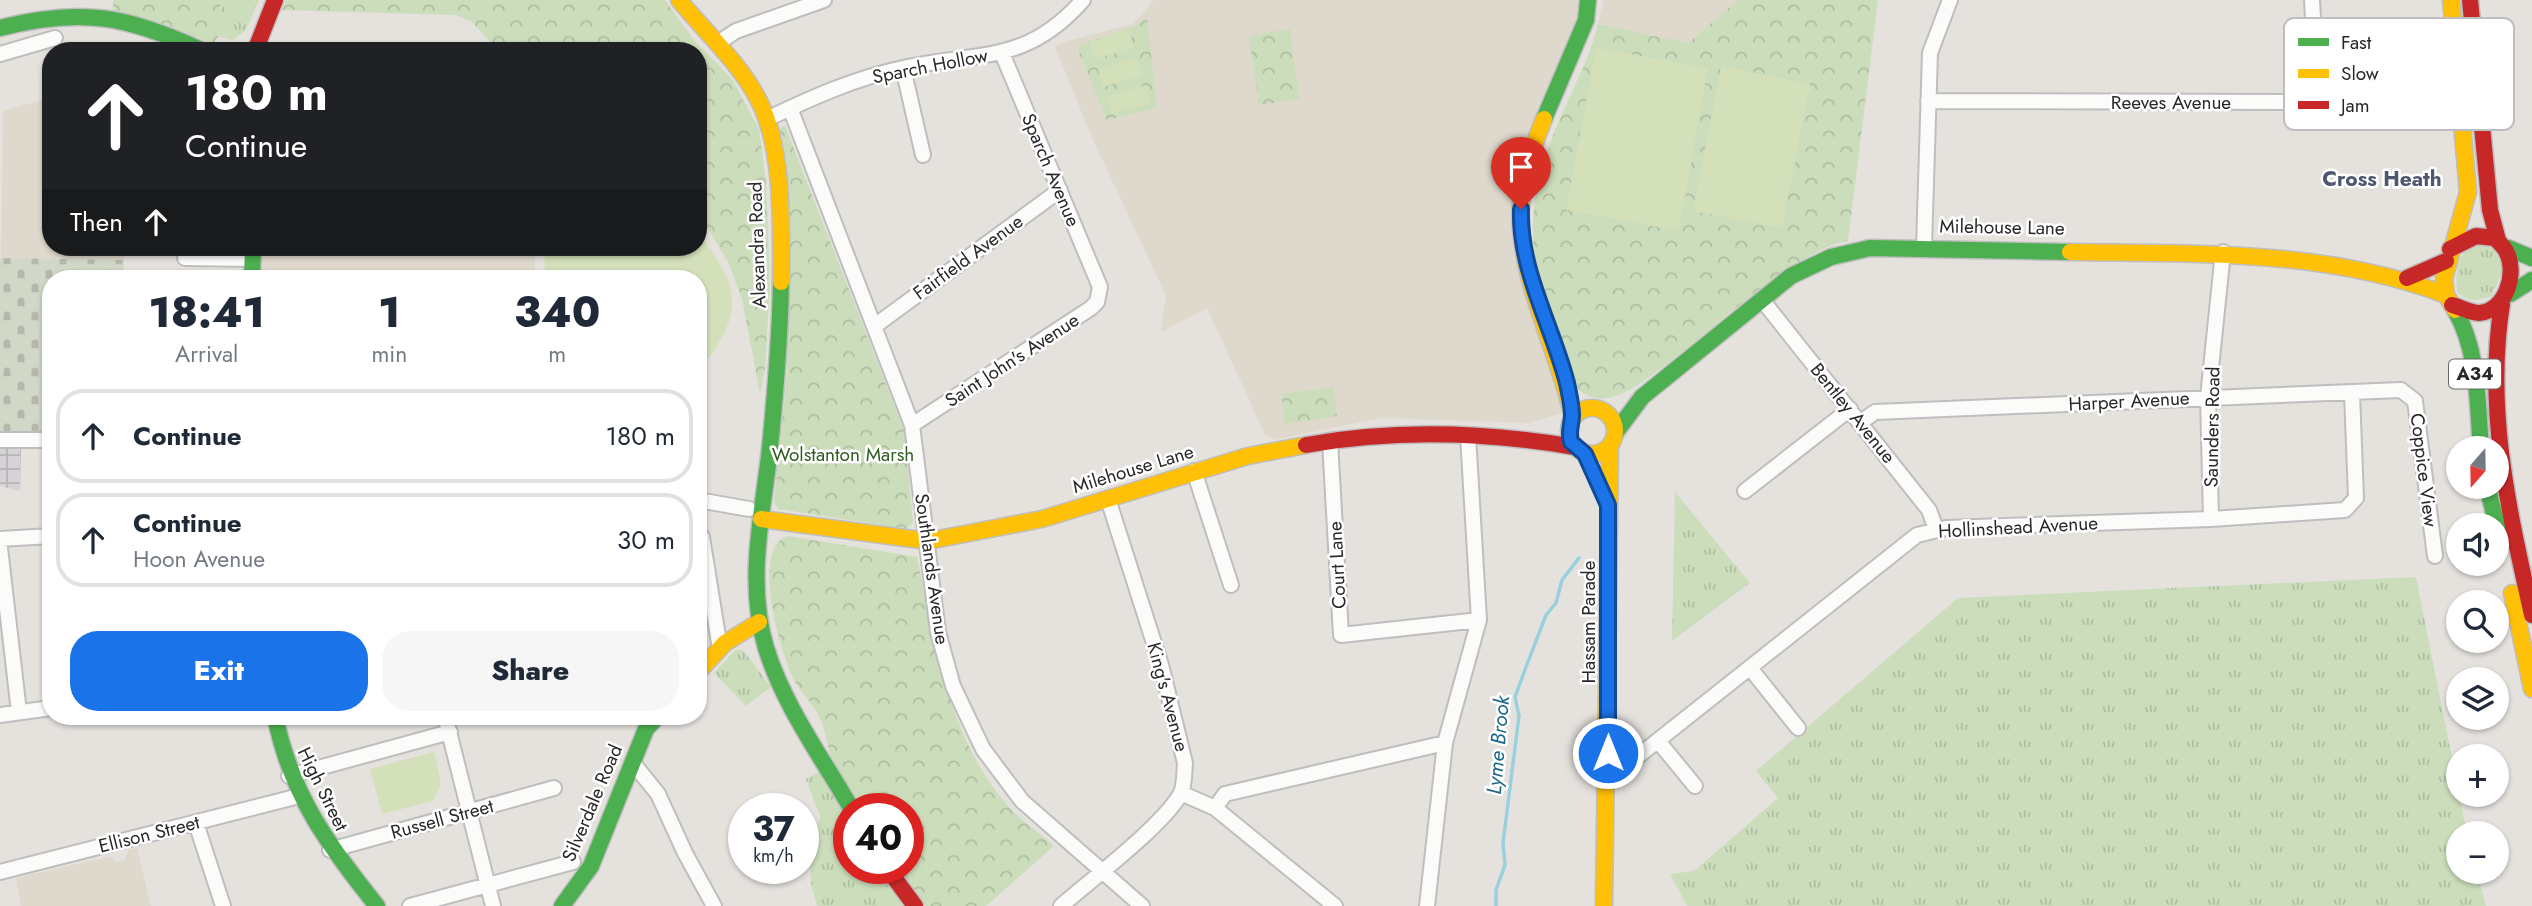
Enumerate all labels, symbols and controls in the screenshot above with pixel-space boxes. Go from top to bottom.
legend [2284,18,2514,130]
text: Fast [2341,29,2372,56]
street label: Sparch Hollow [870,42,990,90]
text: 180 m [185,58,328,128]
text: Slow [2341,60,2379,87]
icon: ahead [70,70,161,161]
street label: Reeves Avenue [2111,89,2231,116]
text: Jam [2338,92,2370,119]
street label: Sparch Avenue [1015,109,1087,231]
text: Continue [185,123,307,169]
pin [1491,137,1551,209]
icon: arrive [1502,148,1540,186]
district label: Cross Heath [2322,164,2442,194]
street label: Alexandra Road [741,181,773,309]
text: Then [70,203,123,241]
icon: ahead [137,203,175,241]
street label: Fairfield Avenue [908,208,1029,306]
street label: Milehouse Lane [1939,212,2065,242]
text: 18:41 [149,282,265,343]
text: 1 [378,282,400,343]
text: 340 [514,282,600,343]
street label: Saint John's Avenue [940,306,1085,414]
text: Arrival [175,337,238,371]
text: min [371,337,407,371]
text: m [548,337,566,371]
street label: Bentley Avenue [1804,357,1902,469]
road number: A34 [2449,360,2501,388]
street label: Saunders Road [2197,366,2227,488]
street label: Harper Avenue [2068,384,2190,418]
street label: Coppice View [2404,412,2444,529]
icon: ahead [74,417,112,455]
text: Continue [133,417,242,455]
text: 180 m [605,417,675,455]
north arrow [2446,436,2510,499]
map controls [2446,436,2509,884]
street label: Milehouse Lane [1069,438,1197,500]
park label: Wolstanton Marsh [772,441,914,468]
street label: Southlands Avenue [908,492,956,646]
text: Continue [133,504,242,542]
street label: Hollinshead Avenue [1937,509,2099,545]
button: sound [2446,513,2509,576]
street label: Court Lane [1321,520,1353,609]
icon: ahead [74,521,112,559]
text: 30 m [617,521,675,559]
text: Hoon Avenue [133,542,265,576]
street label: Hassam Parade [1575,560,1602,683]
button: search [2446,590,2509,653]
button: Exit [70,631,368,711]
button: Share [382,631,679,711]
street label: King's Avenue [1140,639,1196,755]
button: layers [2446,667,2509,730]
water label: Lyme Brook [1479,693,1517,796]
position arrow [1571,716,1645,790]
street label: Silverdale Road [555,740,629,866]
street label: High Street [291,742,355,836]
button: + [2446,744,2509,807]
street label: Russell Street [388,792,497,846]
speed limit sign: 40 [833,793,924,884]
text: 37 [752,804,795,854]
street label: Ellison Street [96,808,203,860]
button: − [2446,821,2509,884]
text: km/h [753,843,794,869]

